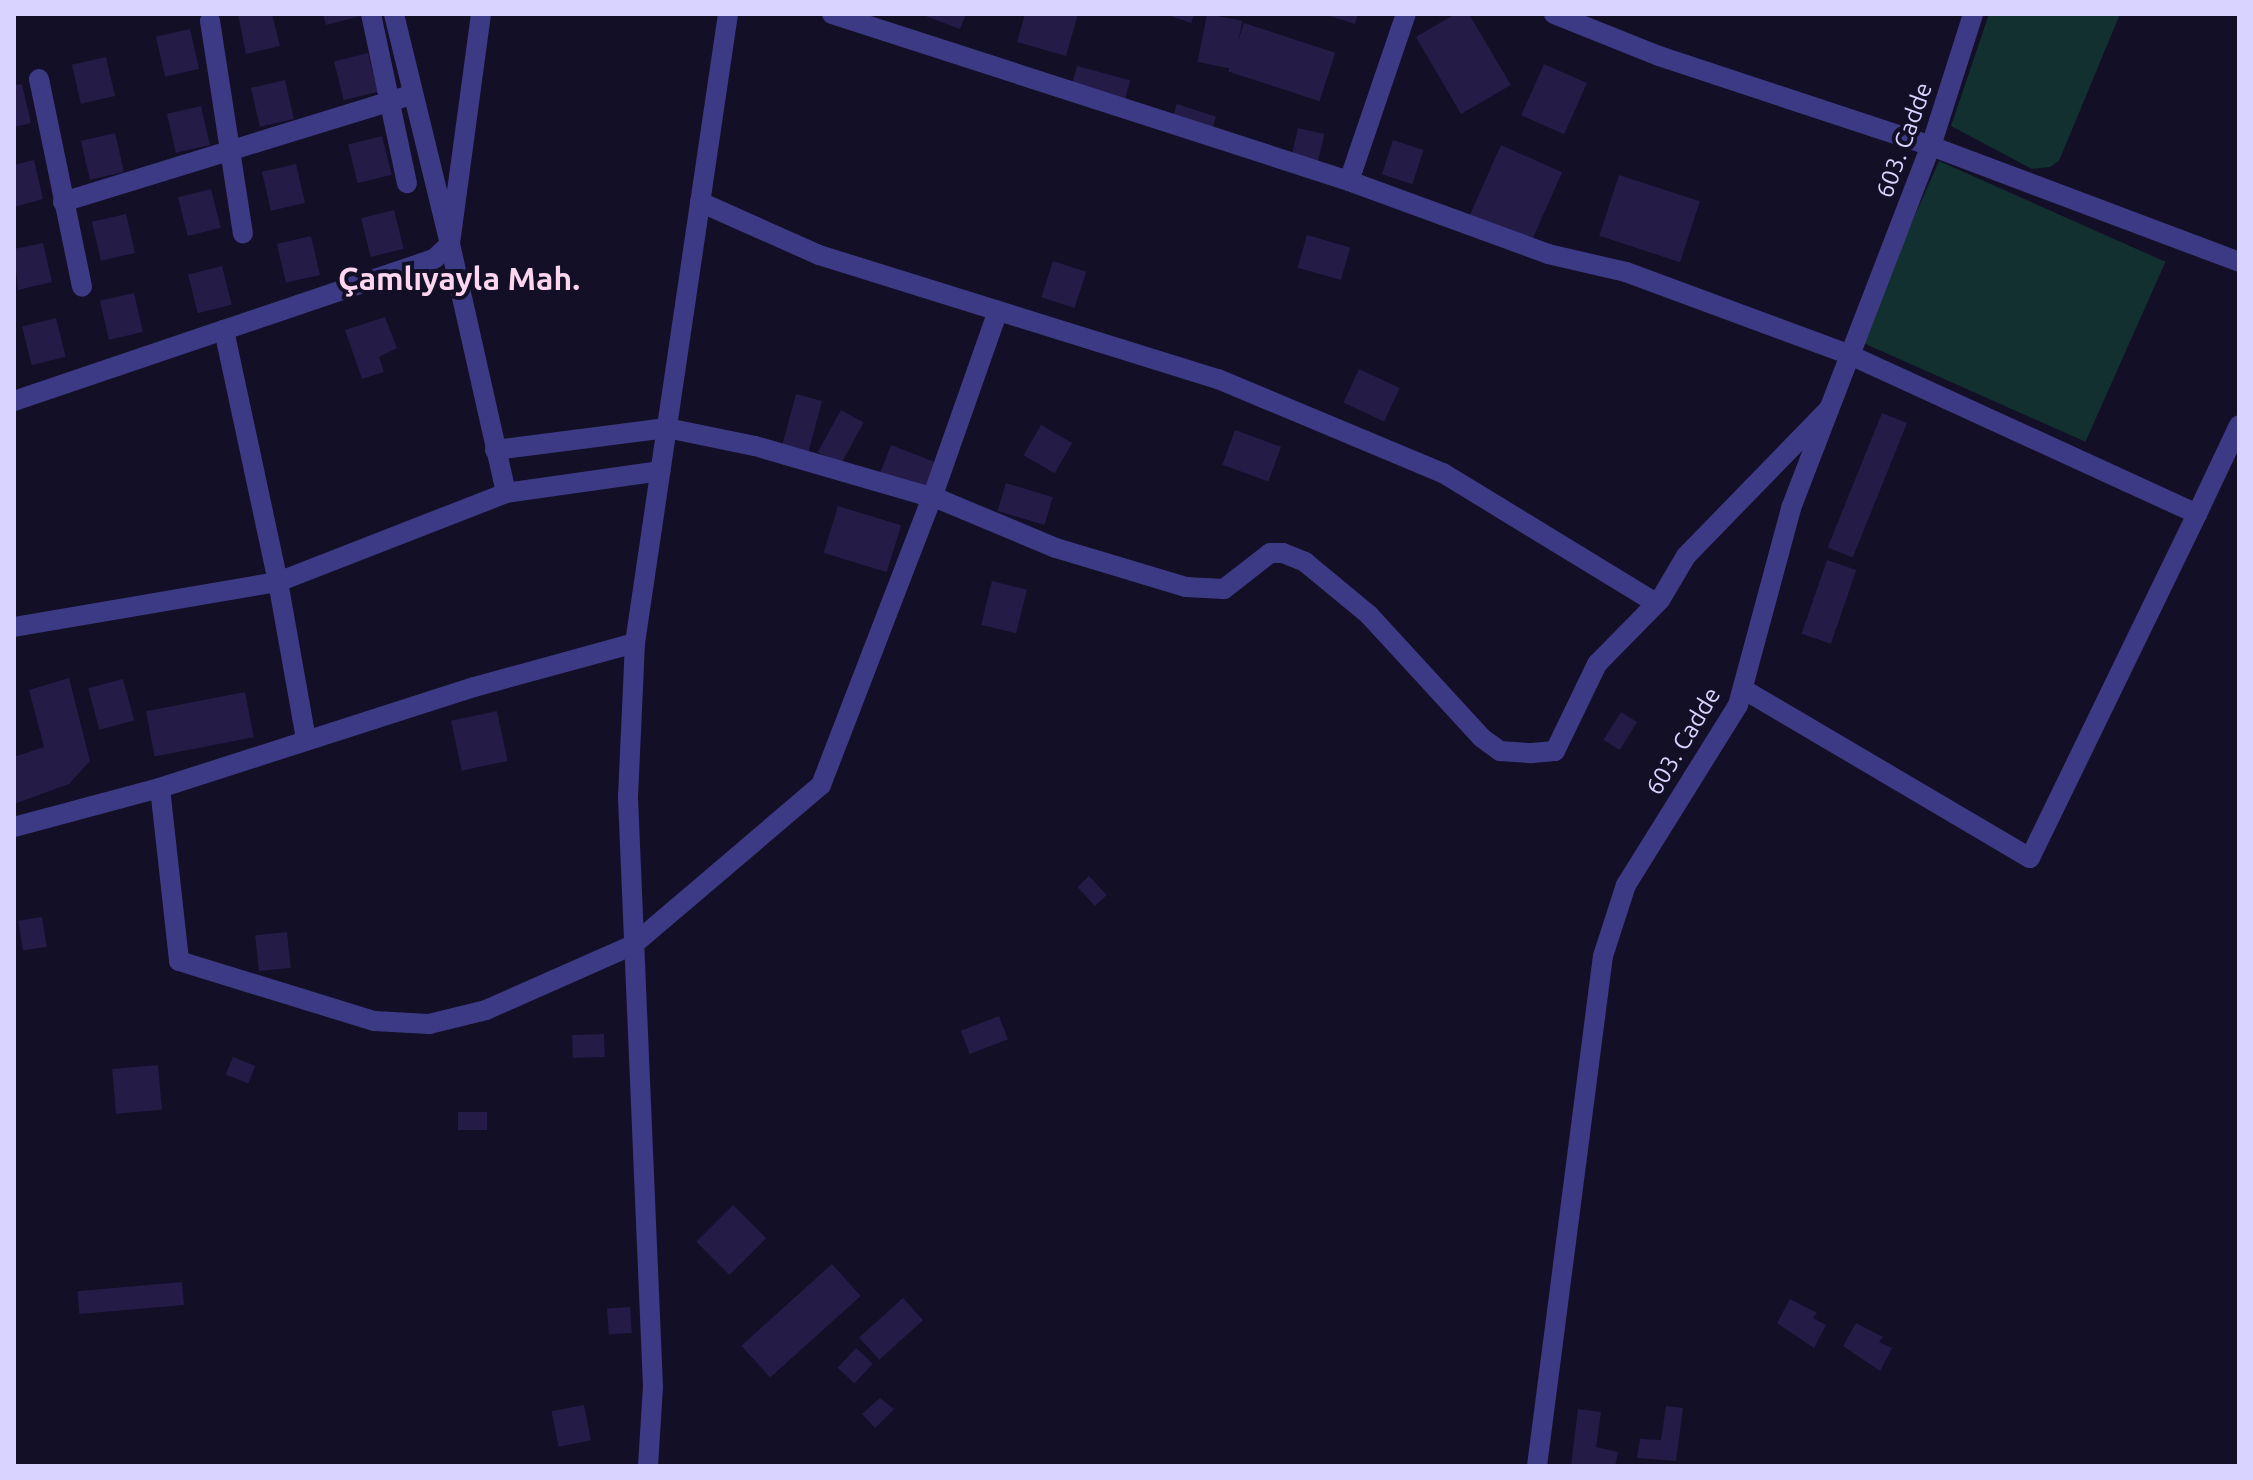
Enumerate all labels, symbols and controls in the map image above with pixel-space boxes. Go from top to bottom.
street label: 603. Cadde [1870,79,1938,201]
district label: Çamlıyayla Mah. [338,259,580,297]
street label: 603. Cadde [1640,682,1726,800]

